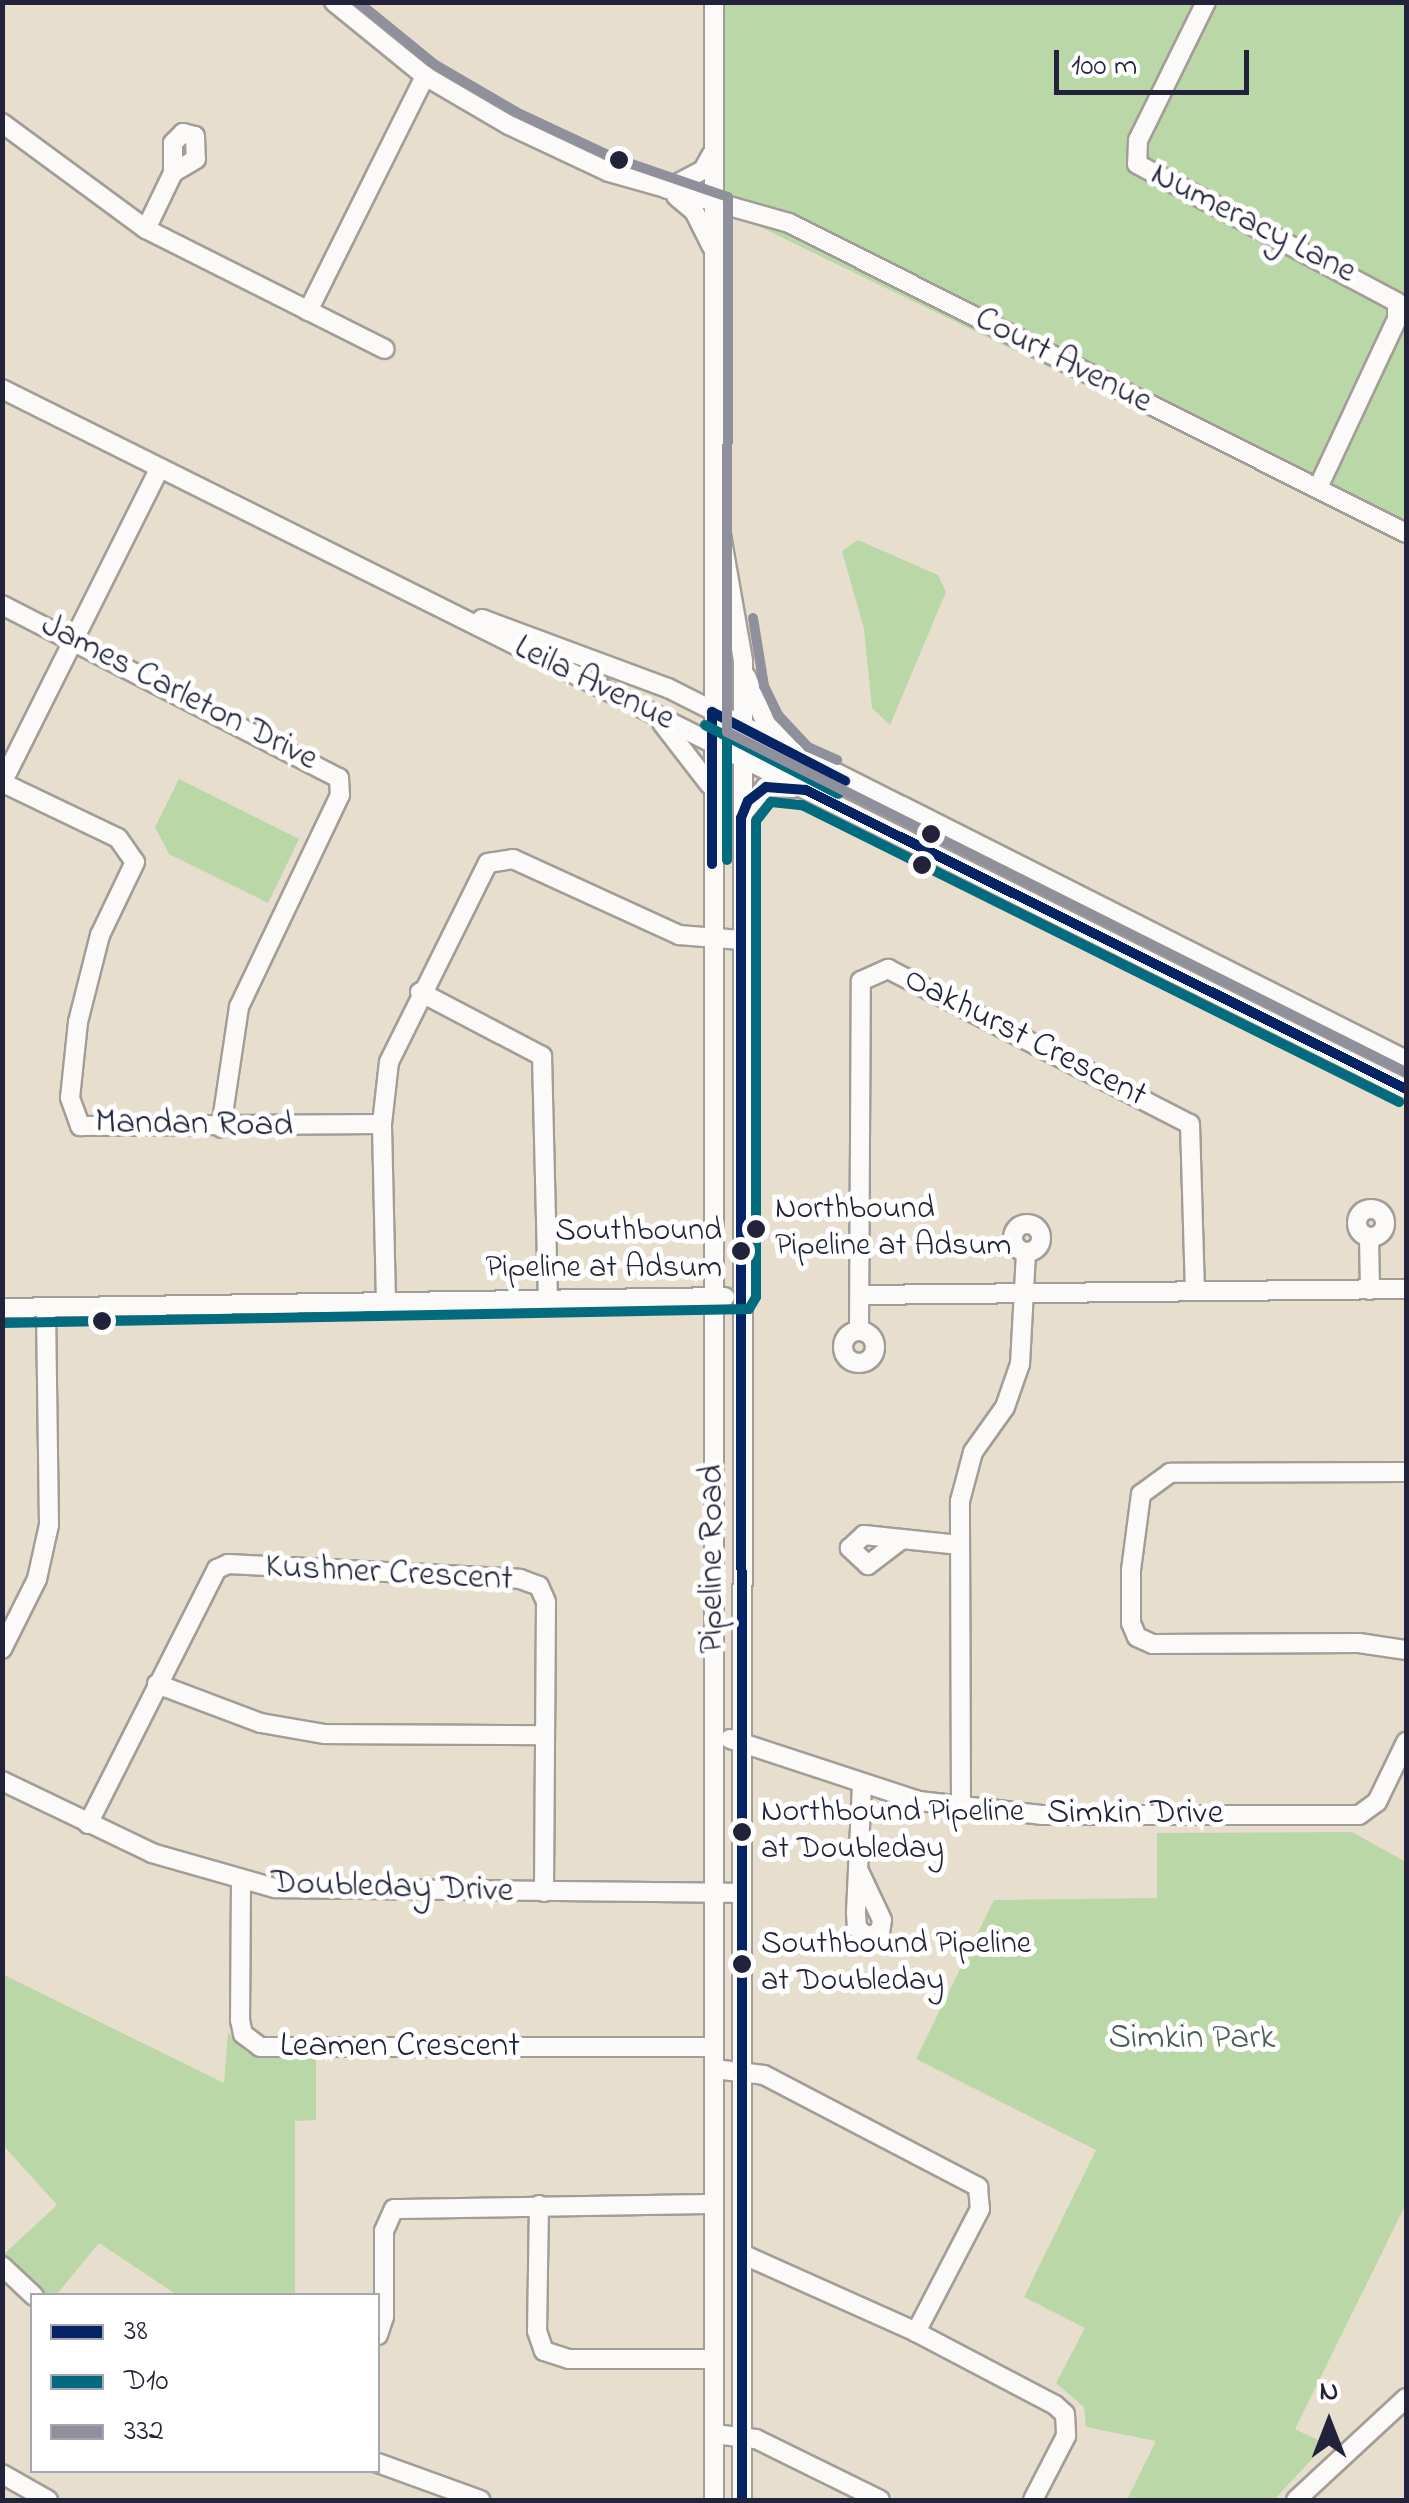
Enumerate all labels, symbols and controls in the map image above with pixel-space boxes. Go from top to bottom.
scale bar [1059,30,1254,92]
text: 100 m [1071,45,1137,89]
unlabelled marker [609,150,629,170]
street label: Numeracy Lane [1143,154,1363,294]
street label: Court Avenue [967,298,1159,424]
street label: James Carleton Drive [34,605,324,781]
street label: Leila Avenue [507,627,681,741]
unlabelled marker [921,824,941,844]
unlabelled marker [912,855,932,875]
street label: Oakhurst Crescent [897,959,1153,1117]
street label: Mandan Road [95,1102,293,1148]
place label: Northbound Pipeline at Adsum [775,1192,1011,1267]
place label: Southbound Pipeline at Adsum [486,1214,722,1289]
marker: Northbound Pipeline at Adsum [746,1219,766,1239]
marker: Southbound Pipeline at Adsum [731,1241,751,1261]
unlabelled marker [92,1311,112,1331]
street label: Pipeline Road [692,1464,734,1654]
street label: Kushner Crescent [264,1547,514,1601]
street label: Simkin Drive [1047,1793,1223,1835]
place label: Northbound Pipeline at Doubleday [761,1795,1024,1870]
marker: Northbound Pipeline at Doubleday [732,1822,752,1842]
street label: Doubleday Drive [270,1863,514,1913]
place label: Southbound Pipeline at Doubleday [761,1927,1031,2002]
marker: Southbound Pipeline at Doubleday [732,1954,752,1974]
park label: Simkin Park [1109,2018,1275,2060]
street label: Leamen Crescent [280,2026,520,2068]
legend [30,2293,380,2473]
text: 38 [124,2310,148,2354]
text: D10 [124,2360,169,2404]
text: N [1320,2372,1338,2413]
north arrow [1279,2373,1379,2473]
text: 332 [124,2410,164,2454]

